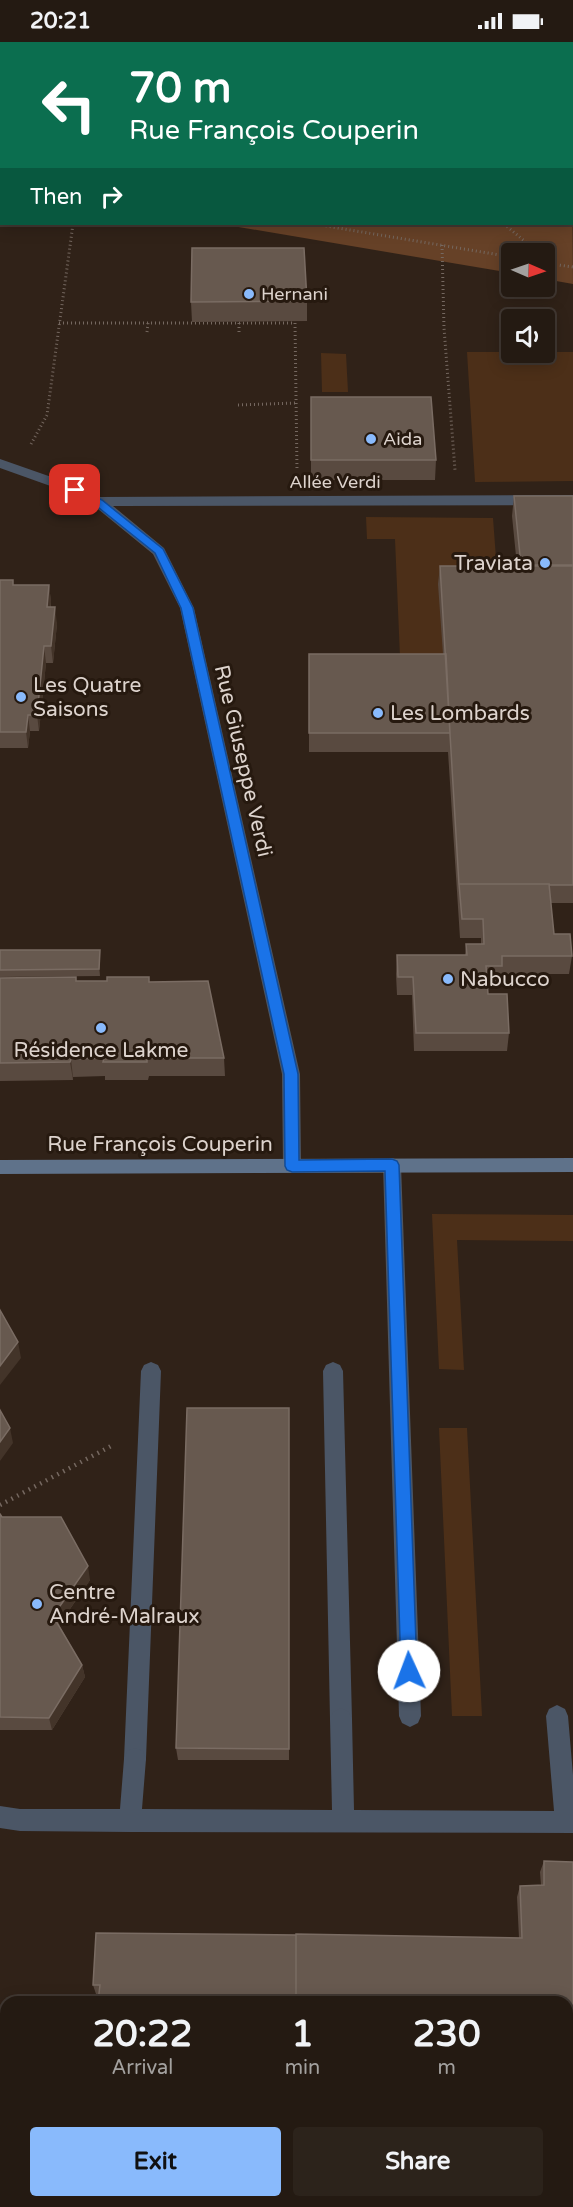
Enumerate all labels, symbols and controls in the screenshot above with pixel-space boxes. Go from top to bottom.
text: 20:21 [30,8,91,34]
text: 70 m [129,63,231,114]
icon: left [30,66,108,144]
text: Rue François Couperin [129,114,419,147]
icon: right [95,180,128,213]
text: Then [30,184,83,210]
north arrow [501,243,555,297]
map controls [501,243,555,363]
place label: Hernani [261,283,328,305]
marker: Hernani [242,287,256,301]
button: sound [501,309,555,363]
place label: Aida [383,428,422,450]
marker: Aida [364,432,378,446]
pin [49,464,100,515]
street label: Allée Verdi [289,471,381,493]
icon: arrive [58,473,91,506]
place label: Traviata [454,551,533,576]
marker: Traviata [538,556,552,570]
street label: Rue Giuseppe Verdi [209,663,277,859]
place label: Les Quatre Saisons [33,673,141,722]
marker: Les Quatre Saisons [14,690,28,704]
place label: Les Lombards [390,701,530,726]
marker: Les Lombards [371,706,385,720]
place label: Nabucco [460,967,550,992]
marker: Nabucco [441,972,455,986]
marker: Résidence Lakme [94,1021,108,1035]
place label: Résidence Lakme [13,1038,189,1063]
street label: Rue François Couperin [47,1132,273,1157]
place label: Centre André-Malraux [49,1580,200,1629]
marker: Centre André-Malraux [30,1597,44,1611]
position arrow [377,1639,441,1703]
text: 20:22 [92,2013,192,2056]
text: 1 [291,2013,314,2056]
text: 230 [413,2013,481,2056]
text: Arrival [111,2056,173,2080]
text: min [285,2056,320,2080]
text: m [437,2056,456,2080]
button: Exit [30,2127,281,2196]
button: Share [293,2127,543,2196]

